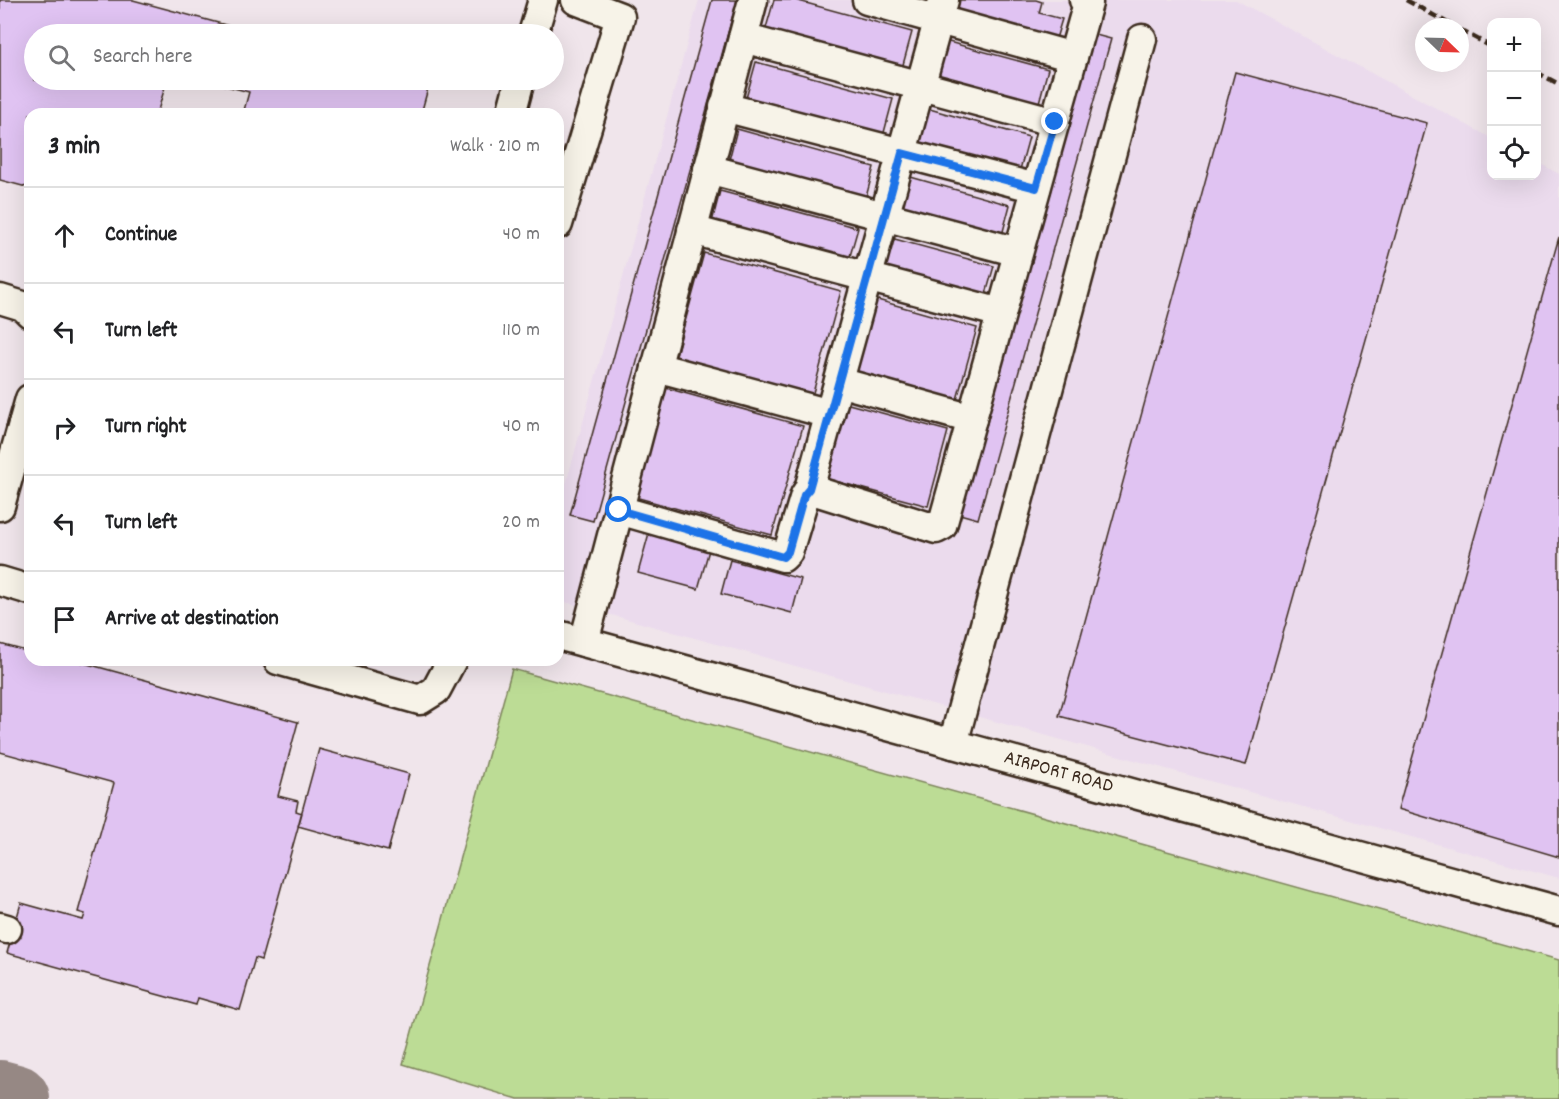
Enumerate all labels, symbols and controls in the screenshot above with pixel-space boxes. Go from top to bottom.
north arrow [1415,18,1469,72]
map controls [1487,18,1541,180]
button: + [1487,18,1541,72]
search box [24,24,564,90]
icon: search [45,41,78,74]
text: Search here [93,42,192,73]
button: − [1487,72,1541,126]
route end [1041,108,1067,134]
button: locate [1487,126,1541,180]
text: 3 min [48,129,100,166]
text: Walk · 210 m [450,133,540,161]
icon: ahead [48,219,81,252]
text: Continue [105,220,177,251]
text: 40 m [502,221,540,249]
icon: left [48,315,81,348]
text: Turn left [105,316,177,347]
text: 110 m [502,317,540,345]
icon: right [48,411,81,444]
text: Turn right [105,412,187,443]
text: 40 m [502,413,540,441]
route start [605,496,631,522]
icon: left [48,507,81,540]
text: Turn left [105,508,177,539]
text: 20 m [502,509,540,537]
icon: arrive [48,603,81,636]
text: Arrive at destination [105,604,279,635]
street label: AIRPORT ROAD [1000,745,1116,801]

